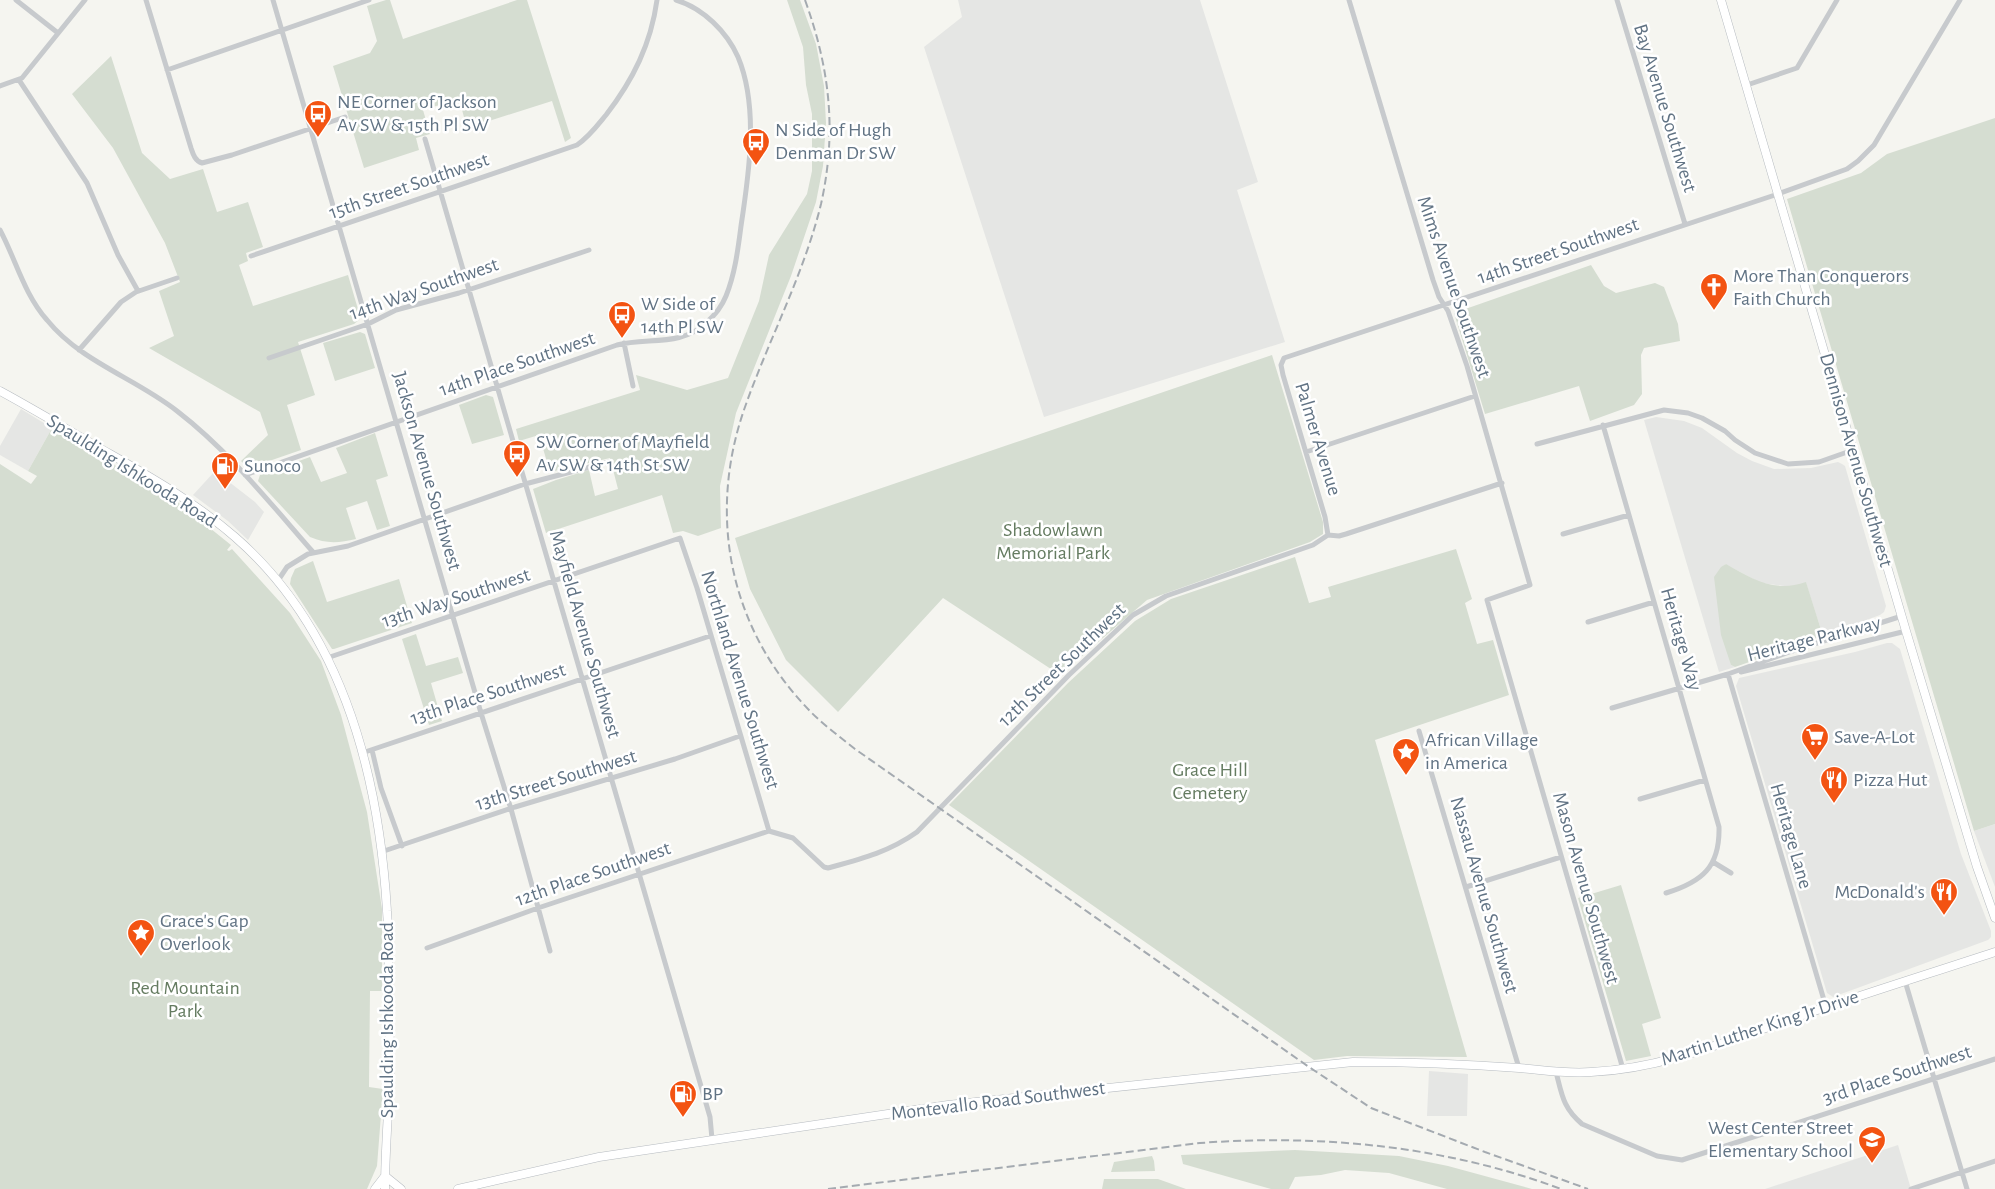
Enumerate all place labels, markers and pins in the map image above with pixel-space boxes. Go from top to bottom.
place label: NE Corner of Jackson Av SW & 15th Pl SW [337,92,497,135]
bus stop icon: NE Corner of Jackson Av SW & 15th Pl SW [303,99,333,138]
place label: N Side of Hugh Denman Dr SW [775,120,896,163]
bus stop icon: N Side of Hugh Denman Dr SW [741,127,771,166]
place label: More Than Conquerors Faith Church [1733,266,1909,309]
church icon: More Than Conquerors Faith Church [1699,272,1729,311]
place label: W Side of 14th Pl SW [641,294,724,337]
bus stop icon: W Side of 14th Pl SW [607,300,637,339]
place label: SW Corner of Mayfield Av SW & 14th St SW [536,432,709,475]
bus stop icon: SW Corner of Mayfield Av SW & 14th St SW [502,439,532,478]
fuel station icon: Sunoco [210,451,240,490]
place label: Sunoco [244,456,301,476]
supermarket icon: Save-A-Lot [1800,722,1830,761]
place label: Save-A-Lot [1834,727,1916,747]
place label: African Village in America [1425,730,1538,773]
place icon: African Village in America [1391,737,1421,776]
restaurant icon: Pizza Hut [1819,765,1849,804]
place label: Pizza Hut [1853,770,1928,790]
restaurant icon: McDonald's [1929,877,1959,916]
place label: McDonald's [1834,882,1925,902]
place label: Grace's Gap Overlook [160,911,249,954]
place icon: Grace's Gap Overlook [126,918,156,957]
fuel station icon: BP [668,1079,698,1118]
place label: BP [702,1084,723,1104]
place label: West Center Street Elementary School [1708,1118,1854,1161]
school or university icon: West Center Street Elementary School [1857,1125,1887,1164]

